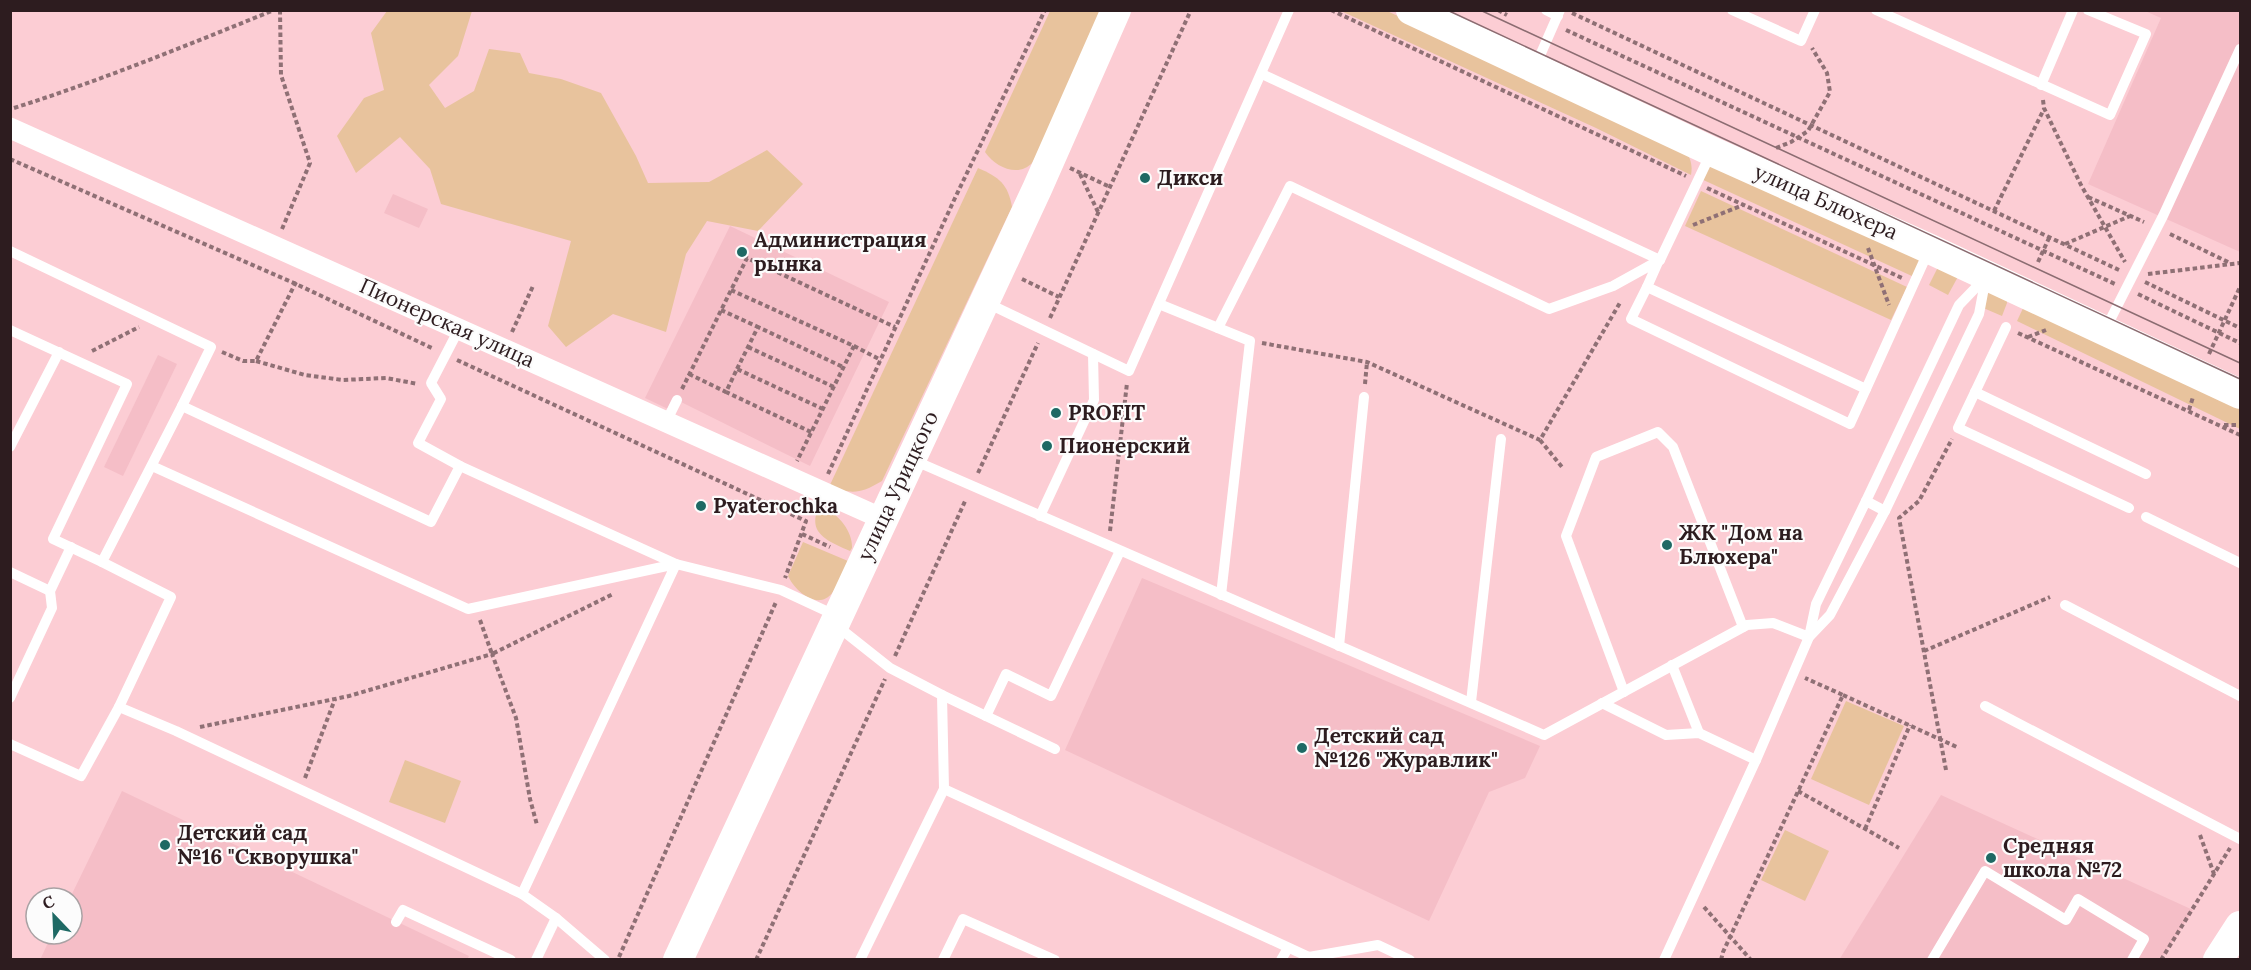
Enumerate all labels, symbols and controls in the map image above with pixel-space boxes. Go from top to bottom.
street label: улица Блюхера [1750,158,1902,245]
place label: Дикси [1157,164,1223,191]
marker: Дикси [1138,171,1152,185]
place label: Администрация рынка [754,226,927,277]
marker: Администрация рынка [735,245,749,259]
street label: Пионерская улица [355,272,539,373]
place label: PROFIT [1068,399,1146,426]
marker: PROFIT [1049,406,1063,420]
street label: улица Урицкого [851,407,944,565]
place label: Пионерский [1059,432,1190,459]
marker: Пионерский [1040,439,1054,453]
place label: Pyaterochka [713,492,838,519]
marker: Pyaterochka [694,499,708,513]
place label: ЖК "Дом на Блюхера" [1679,519,1803,570]
marker: ЖК "Дом на Блюхера" [1660,538,1674,552]
place label: Детский сад №126 "Журавлик" [1314,722,1498,773]
marker: Детский сад №126 "Журавлик" [1295,741,1309,755]
place label: Детский сад №16 "Скворушка" [177,819,358,870]
place label: Средняя школа №72 [2003,832,2122,883]
marker: Детский сад №16 "Скворушка" [158,838,172,852]
marker: Средняя школа №72 [1984,851,1998,865]
north arrow [24,886,84,946]
text: С [39,891,57,914]

